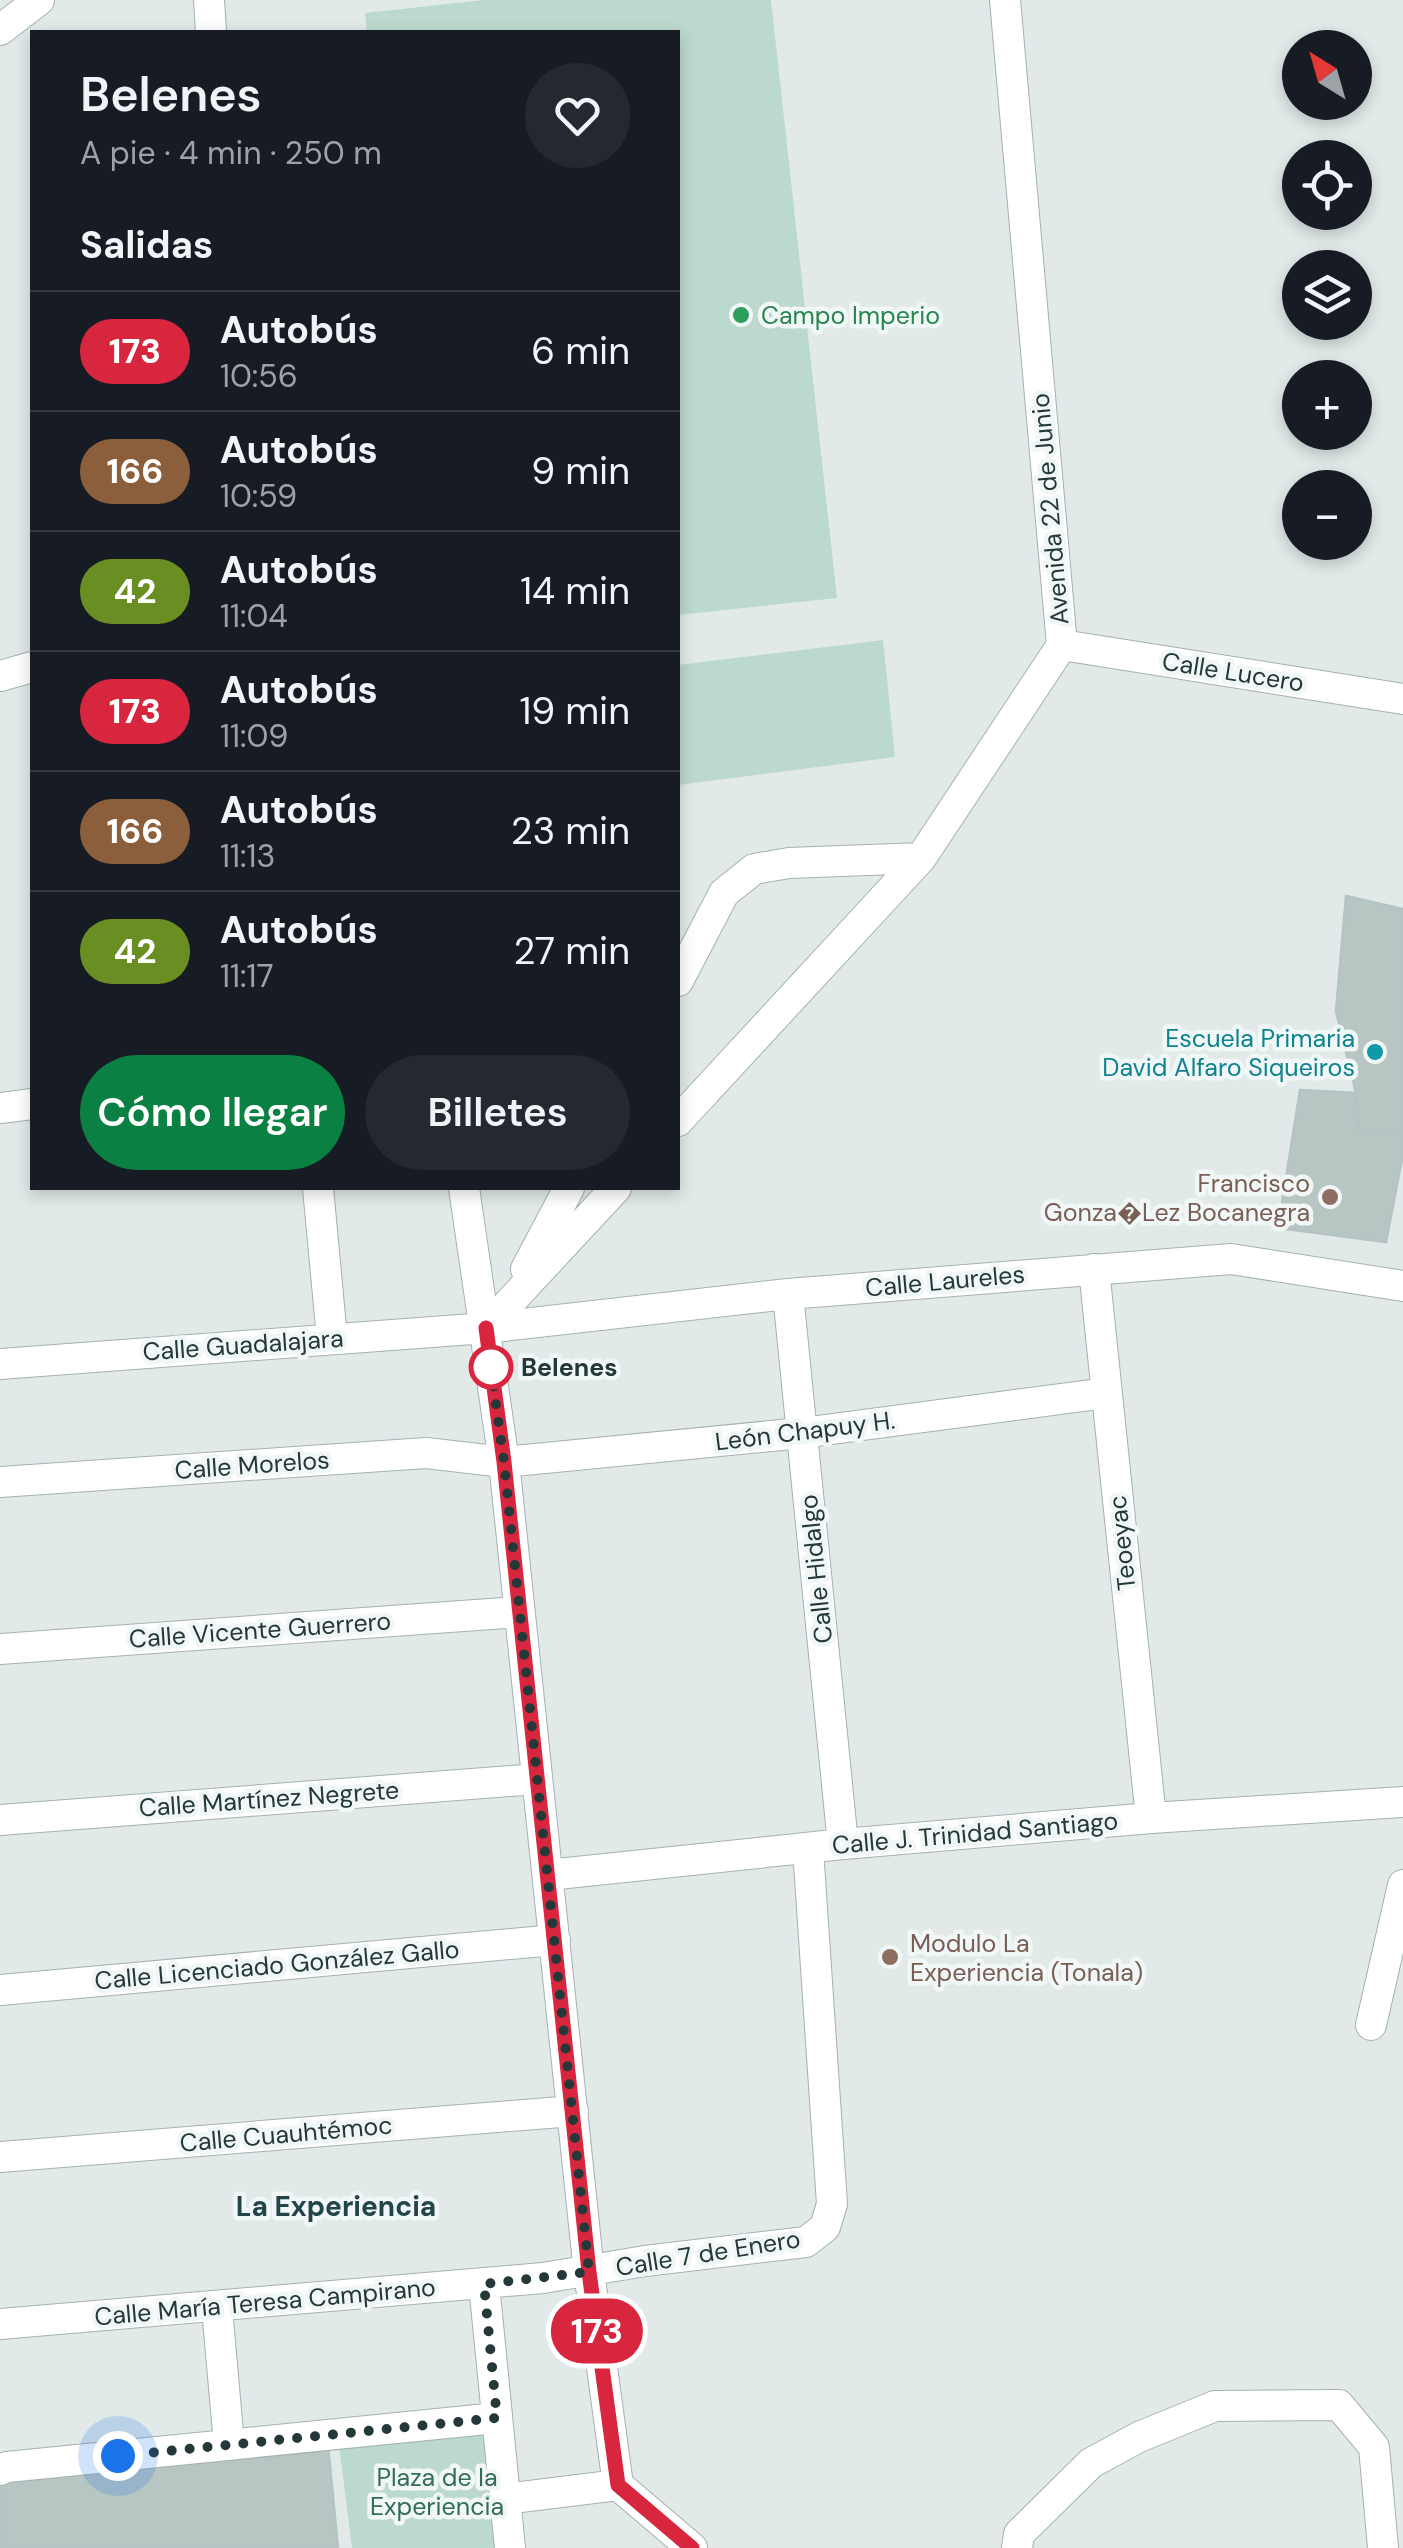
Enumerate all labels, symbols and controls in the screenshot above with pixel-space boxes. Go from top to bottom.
north arrow [1282,30,1372,120]
map controls [1282,30,1372,560]
text: Belenes [80,63,262,126]
button: heart [525,63,630,168]
text: A pie · 4 min · 250 m [80,132,382,174]
button: locate [1282,140,1372,230]
text: Salidas [80,220,213,270]
button: layers [1282,250,1372,340]
place label: Campo Imperio [761,299,940,332]
marker: Campo Imperio [730,304,752,326]
text: Autobús [220,305,378,355]
text: 6 min [531,326,630,376]
text: 173 [109,328,161,374]
text: 10:56 [220,355,298,397]
button: + [1282,360,1372,450]
street label: Avenida 22 de Junio [1023,392,1077,626]
text: Autobús [220,425,378,475]
text: 9 min [531,446,630,496]
text: 166 [106,448,164,494]
button: − [1282,470,1372,560]
text: 10:59 [220,475,297,517]
text: Autobús [220,545,378,595]
text: 14 min [520,566,630,616]
text: 42 [114,568,156,614]
text: 11:04 [220,595,288,637]
street label: Calle Lucero [1160,645,1306,699]
text: Autobús [220,665,378,715]
text: 19 min [519,686,630,736]
text: 173 [109,688,161,734]
text: 11:09 [220,715,288,757]
text: Autobús [220,785,378,835]
text: 23 min [511,806,630,856]
text: 166 [106,808,164,854]
text: 11:13 [220,835,275,877]
text: Autobús [220,905,378,955]
text: 27 min [514,926,630,976]
text: 42 [114,928,156,974]
text: 11:17 [220,955,274,997]
place label: Escuela Primaria David Alfaro Siqueiros [1102,1022,1355,1084]
marker: Escuela Primaria David Alfaro Siqueiros [1364,1041,1386,1063]
button: Cómo llegar [80,1055,345,1170]
button: Billetes [365,1055,630,1170]
place label: Francisco Gonza�Lez Bocanegra [1044,1167,1310,1229]
marker: Francisco Gonza�Lez Bocanegra [1319,1186,1341,1208]
street label: Calle Laureles [864,1258,1026,1304]
street label: Calle Guadalajara [141,1322,345,1368]
marker: Belenes [470,1346,512,1388]
place label: Belenes [521,1351,618,1384]
street label: León Chapuy H. [713,1404,897,1458]
street label: Calle Morelos [173,1443,331,1487]
street label: Calle Hidalgo [792,1493,840,1645]
street label: Teoeyac [1101,1494,1143,1592]
street label: Calle Vicente Guerrero [128,1604,392,1656]
street label: Calle Martínez Negrete [138,1773,400,1825]
street label: Calle J. Trinidad Santiago [831,1804,1119,1862]
place label: Modulo La Experiencia (Tonala) [910,1927,1143,1989]
street label: Calle Licenciado González Gallo [93,1933,461,1997]
marker: Modulo La Experiencia (Tonala) [879,1946,901,1968]
street label: Calle Cuauhtémoc [178,2108,394,2160]
district label: La Experiencia [236,2188,436,2225]
street label: Calle 7 de Enero [613,2222,803,2284]
street label: Calle María Teresa Campirano [93,2271,437,2333]
line badge: 173 [540,2298,654,2364]
text: 173 [571,2308,623,2354]
your location [93,2431,143,2481]
park label: Plaza de la Experiencia [370,2461,504,2523]

